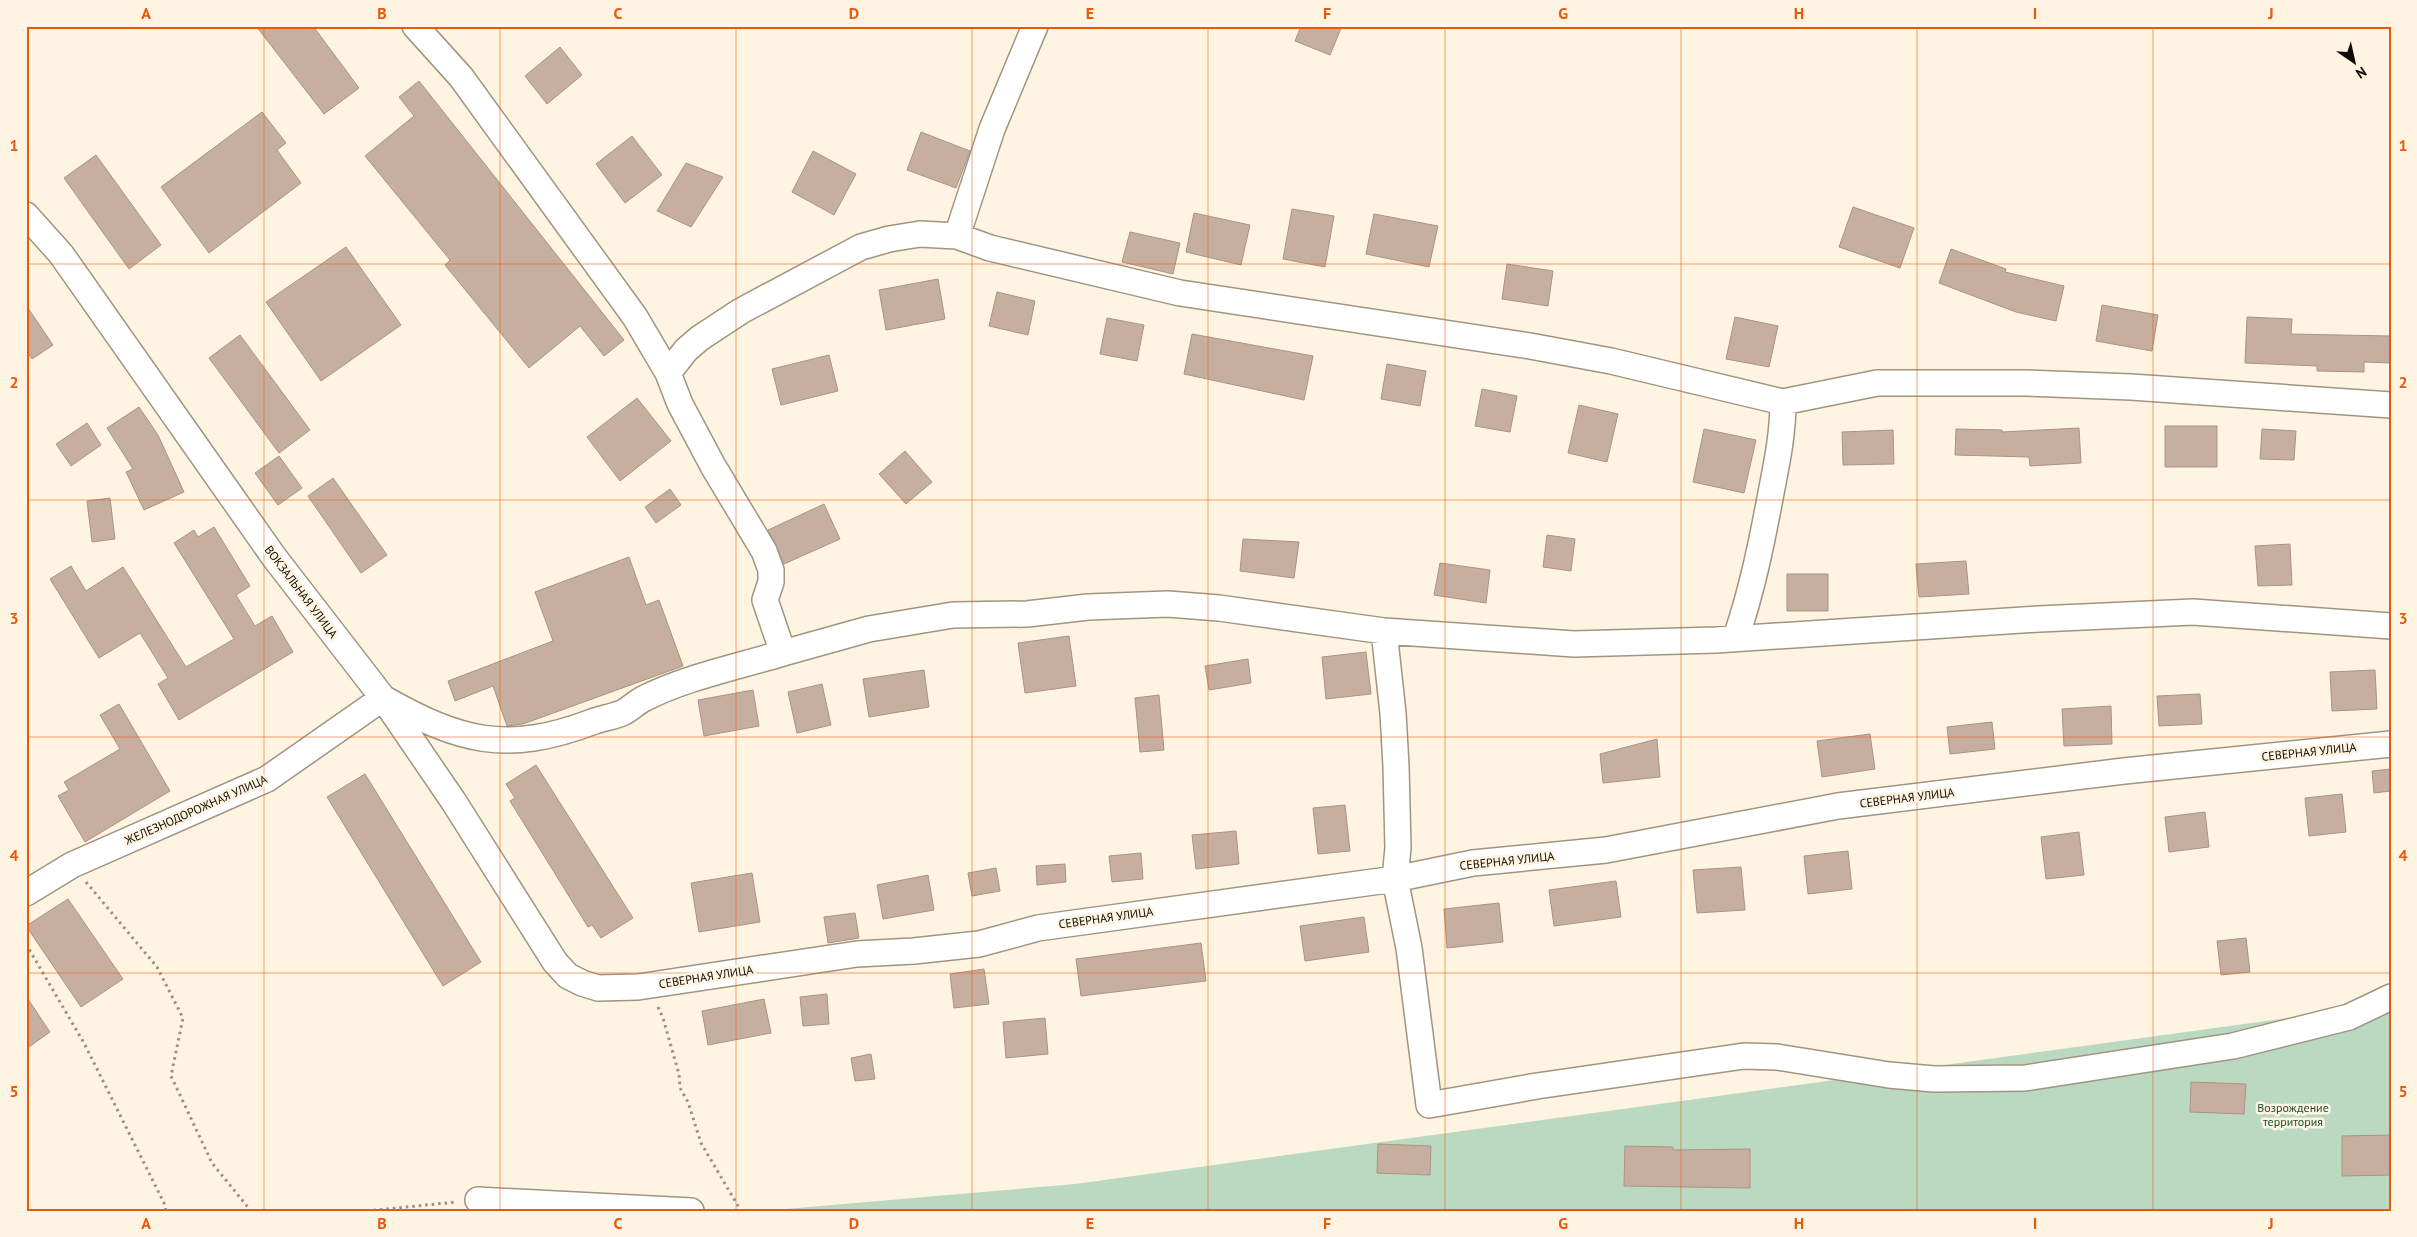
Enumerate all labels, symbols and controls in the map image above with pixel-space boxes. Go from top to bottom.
text: A [141,3,151,23]
text: B [377,3,387,23]
text: C [614,3,623,23]
text: D [849,3,859,23]
text: E [1086,3,1094,23]
text: F [1323,3,1331,23]
text: G [1558,3,1568,23]
text: H [1794,3,1804,23]
text: I [2033,3,2037,23]
text: J [2267,3,2274,23]
north arrow [2330,38,2380,88]
text: N [2352,63,2370,83]
text: 1 [9,135,19,155]
text: 1 [2398,135,2408,155]
text: 2 [9,372,19,392]
text: 2 [2398,372,2408,392]
street label: ВОКЗАЛЬНАЯ УЛИЦА [262,542,341,641]
text: 3 [9,608,19,628]
text: 3 [2398,608,2408,628]
street label: СЕВЕРНАЯ УЛИЦА [2261,739,2357,764]
street label: ЖЕЛЕЗНОДОРОЖНАЯ УЛИЦА [121,771,269,848]
street label: СЕВЕРНАЯ УЛИЦА [1859,784,1955,811]
text: 4 [9,845,19,865]
text: 4 [2398,845,2408,865]
street label: СЕВЕРНАЯ УЛИЦА [1459,848,1555,873]
street label: СЕВЕРНАЯ УЛИЦА [1058,903,1154,932]
street label: СЕВЕРНАЯ УЛИЦА [658,962,754,991]
text: 5 [9,1081,19,1101]
text: 5 [2398,1081,2408,1101]
park label: Возрождение территория [2257,1100,2329,1129]
text: A [141,1213,151,1233]
text: B [377,1213,387,1233]
text: C [614,1213,623,1233]
text: D [849,1213,859,1233]
text: E [1086,1213,1094,1233]
text: F [1323,1213,1331,1233]
text: G [1558,1213,1568,1233]
text: H [1794,1213,1804,1233]
text: I [2033,1213,2037,1233]
text: J [2267,1213,2274,1233]

